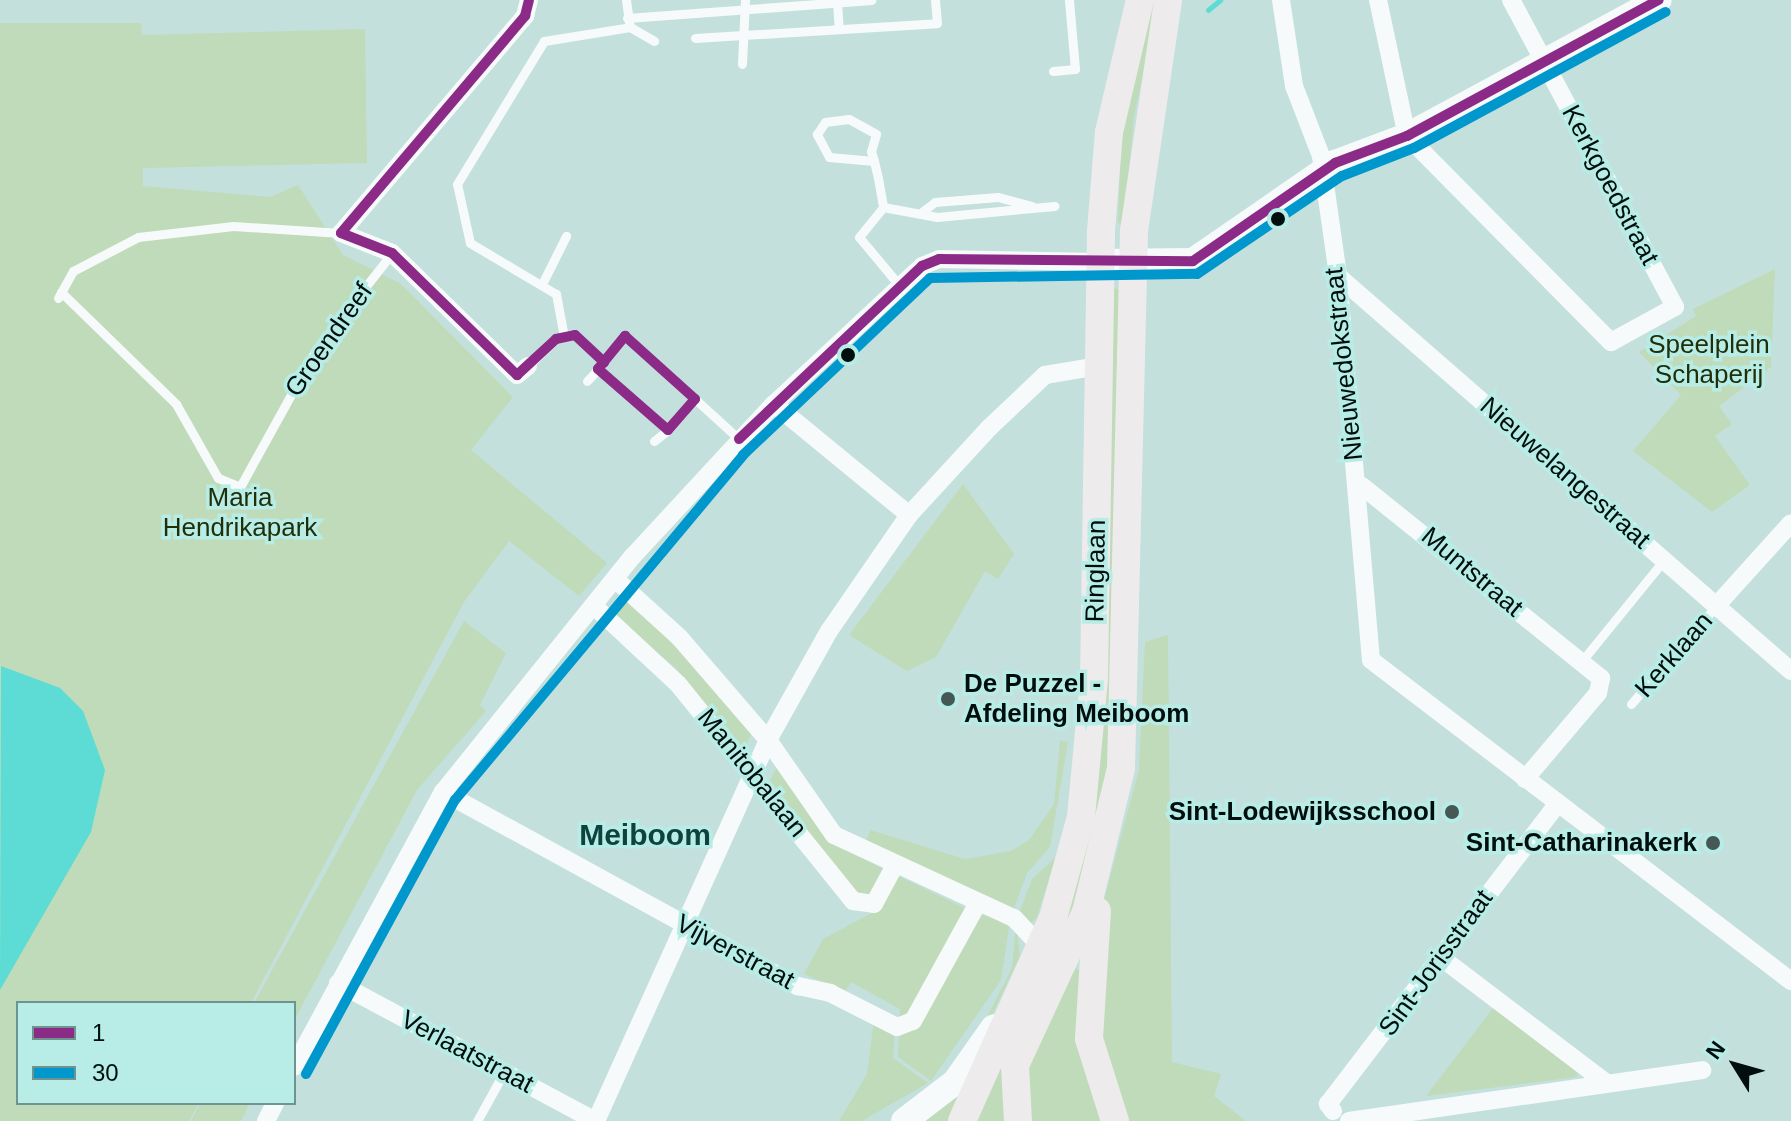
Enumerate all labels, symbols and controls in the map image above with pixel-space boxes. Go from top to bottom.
street label: Kerkgoedstraat [1555,100,1665,270]
unlabelled marker [1270,211,1286,227]
street label: Nieuwedokstraat [1318,266,1370,462]
street label: Groendreef [279,277,379,403]
park label: Speelplein Schaperij [1648,329,1770,390]
unlabelled marker [840,347,856,363]
street label: Nieuwelangestraat [1474,391,1656,555]
park label: Maria Hendrikapark [163,482,317,544]
street label: Ringlaan [1080,519,1112,623]
street label: Muntstraat [1415,521,1529,623]
street label: Kerklaan [1629,606,1719,704]
place label: De Puzzel - Afdeling Meiboom [964,668,1189,730]
marker: De Puzzel - Afdeling Meiboom [939,690,957,708]
street label: Manitobalaan [691,703,813,843]
place label: Sint-Lodewijksschool [1169,796,1436,828]
marker: Sint-Lodewijksschool [1443,803,1461,821]
district label: Meiboom [579,817,711,853]
place label: Sint-Catharinakerk [1466,827,1697,859]
marker: Sint-Catharinakerk [1704,834,1722,852]
street label: Sint-Jorisstraat [1372,884,1500,1042]
street label: Vijverstraat [670,908,800,996]
legend [16,1001,296,1105]
street label: Verlaatstraat [395,1004,539,1100]
text: 1 [92,1019,105,1046]
north arrow [1695,1025,1775,1105]
text: N [1701,1036,1730,1064]
text: 30 [92,1059,119,1086]

